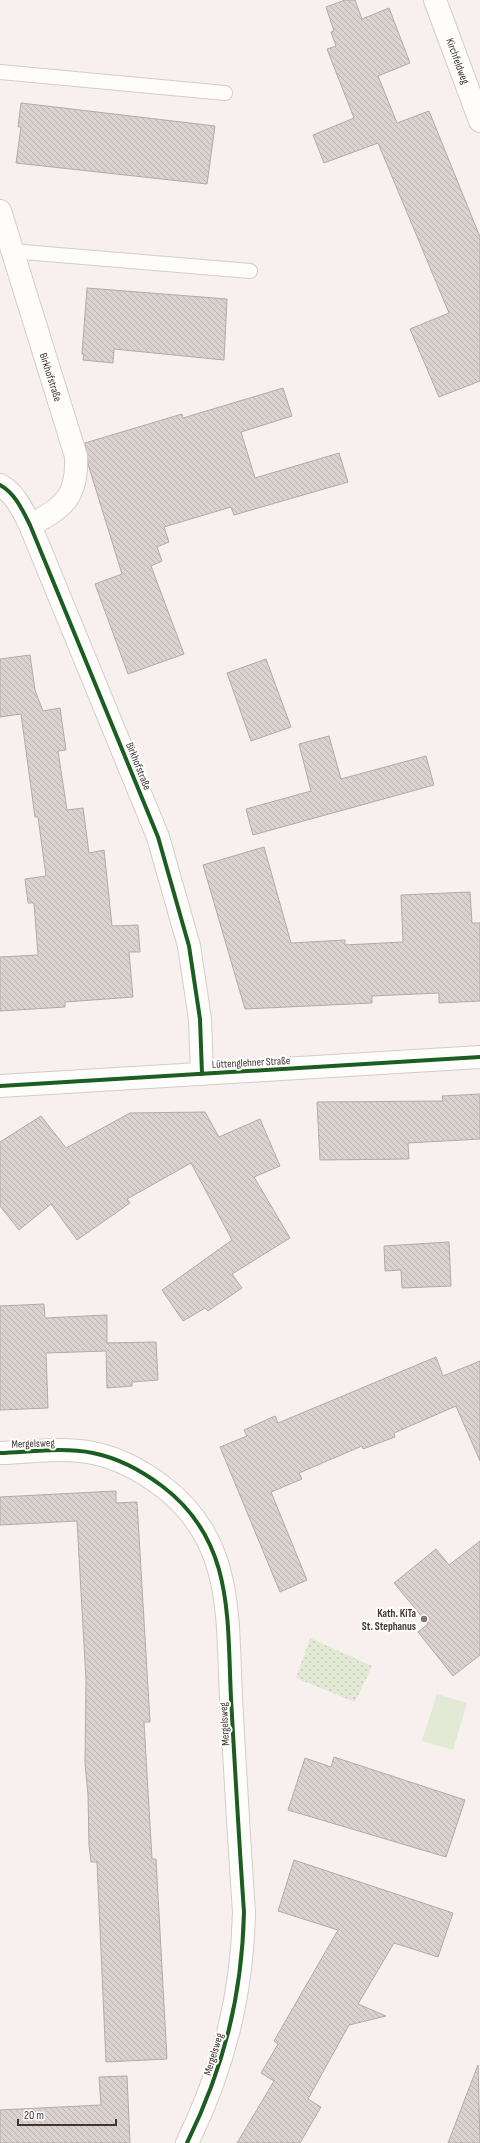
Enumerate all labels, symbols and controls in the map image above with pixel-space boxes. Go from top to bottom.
street label: Kirchfeldweg [443,36,472,87]
street label: Birkhofstraße [37,351,64,403]
street label: Birkhofstraße [123,740,154,792]
street label: Lüttenglehner Straße [212,1054,290,1071]
street label: Mergelsweg [11,1436,56,1451]
place label: Kath. KiTa St. Stephanus [362,1607,417,1633]
marker: Kath. KiTa St. Stephanus [419,1614,429,1624]
street label: Mergelsweg [217,1701,232,1746]
street label: Mergelsweg [201,2031,226,2077]
scale bar [18,2101,116,2127]
text: 20 m [24,2108,44,2123]

